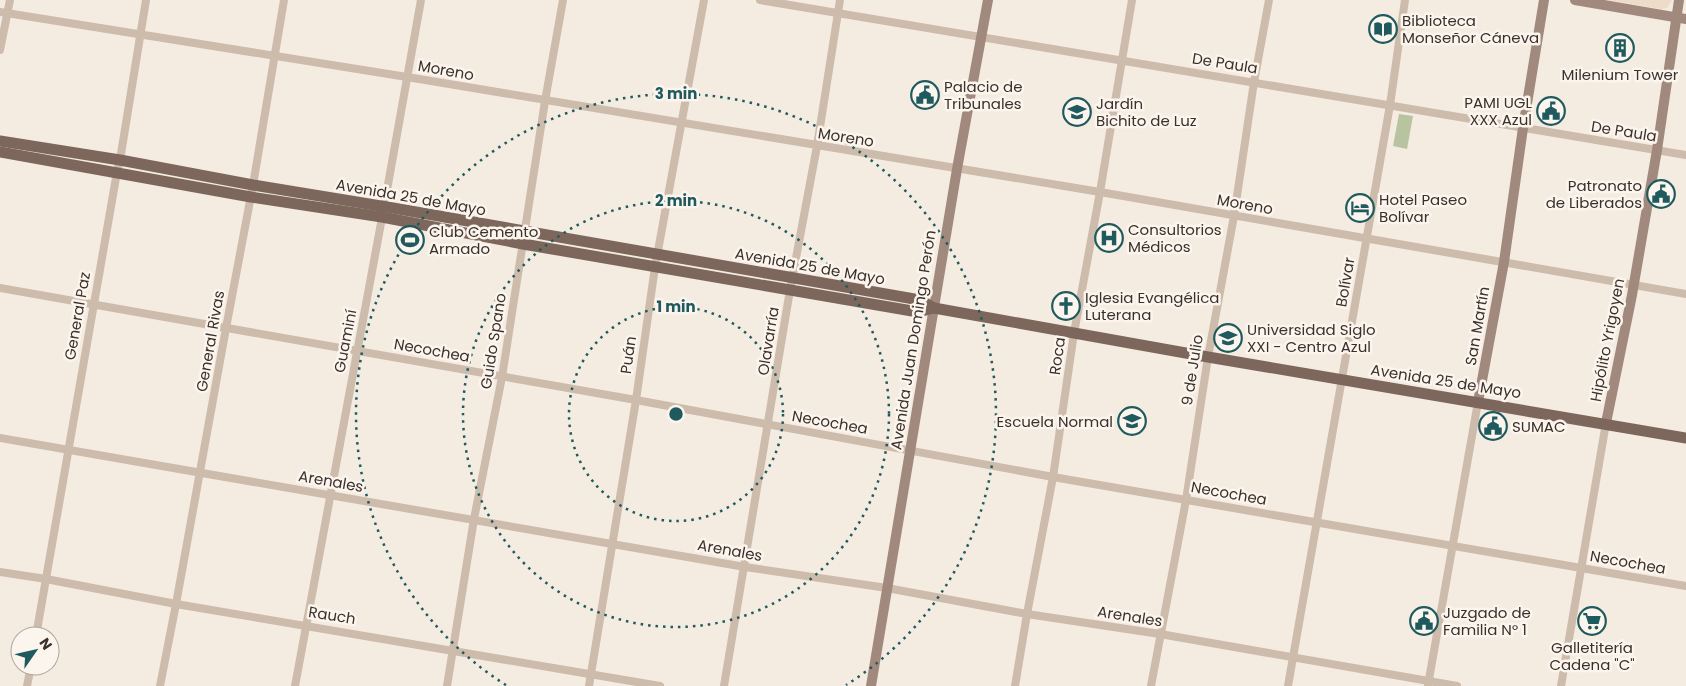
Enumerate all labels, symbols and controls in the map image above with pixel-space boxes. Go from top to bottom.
place label: Biblioteca Monseñor Cáneva [1402,10,1539,48]
library icon: Biblioteca Monseñor Cáneva [1368,14,1398,44]
building icon: Milenium Tower [1605,33,1635,63]
street label: De Paula [1191,47,1259,79]
street label: Moreno [416,55,476,85]
place label: Milenium Tower [1562,64,1679,85]
place label: Palacio de Tribunales [944,76,1023,114]
public building icon: Palacio de Tribunales [910,80,940,110]
text: 3 min [655,83,697,104]
place label: PAMI UGL XXX Azul [1464,92,1533,130]
place label: Jardín Bichito de Luz [1096,93,1197,131]
public building icon: PAMI UGL XXX Azul [1536,96,1566,126]
school or university icon: Jardín Bichito de Luz [1062,97,1092,127]
street label: De Paula [1590,115,1658,147]
street label: Moreno [816,122,876,152]
street label: Avenida 25 de Mayo [334,173,488,221]
place label: Patronato de Liberados [1546,175,1642,213]
public building icon: Patronato de Liberados [1646,179,1676,209]
street label: Moreno [1215,189,1275,219]
place label: Hotel Paseo Bolívar [1379,189,1467,227]
text: 2 min [655,190,697,211]
hotel icon: Hotel Paseo Bolívar [1345,193,1375,223]
place label: Consultorios Médicos [1128,219,1222,257]
place label: Club Cemento Armado [429,221,538,259]
hospital icon: Consultorios Médicos [1094,223,1124,253]
sports icon: Club Cemento Armado [395,225,425,255]
street label: Avenida Juan Domingo Perón [885,229,941,451]
street label: Avenida 25 de Mayo [733,242,887,290]
street label: Bolívar [1330,255,1360,309]
street label: General Paz [59,270,95,362]
street label: Hipólito Yrigoyen [1585,276,1629,404]
street label: San Martín [1460,285,1494,367]
place label: Iglesia Evangélica Luterana [1085,287,1219,325]
street label: General Rivas [191,289,229,393]
street label: Guido Spano [475,291,511,391]
church icon: Iglesia Evangélica Luterana [1051,291,1081,321]
text: 1 min [656,296,696,317]
street label: Olavarría [752,305,784,377]
street label: Guaminí [329,307,361,374]
place label: Universidad Siglo XXI - Centro Azul [1247,319,1376,357]
school or university icon: Universidad Siglo XXI - Centro Azul [1213,323,1243,353]
street label: Necochea [392,333,472,367]
street label: 9 de Julio [1176,333,1208,407]
street label: Puán [615,335,641,375]
street label: Roca [1044,336,1070,376]
street label: Avenida 25 de Mayo [1369,359,1523,403]
centre of rings [667,405,685,423]
street label: Necochea [790,405,870,439]
school or university icon: Escuela Normal [1117,406,1147,436]
place label: Escuela Normal [997,411,1113,432]
public building icon: SUMAC [1478,411,1508,441]
place label: SUMAC [1512,416,1566,437]
street label: Arenales [297,465,365,497]
street label: Necochea [1189,476,1269,510]
street label: Arenales [696,534,764,566]
street label: Necochea [1588,545,1668,579]
street label: Arenales [1096,600,1164,632]
street label: Rauch [307,601,357,629]
place label: Juzgado de Familia N° 1 [1443,602,1531,640]
public building icon: Juzgado de Familia N° 1 [1409,606,1439,636]
supermarket icon: Galletitería Cadena "C" [1577,606,1607,636]
north arrow [10,626,60,676]
text: N [35,634,57,654]
place label: Galletitería Cadena "C" [1549,637,1635,675]

